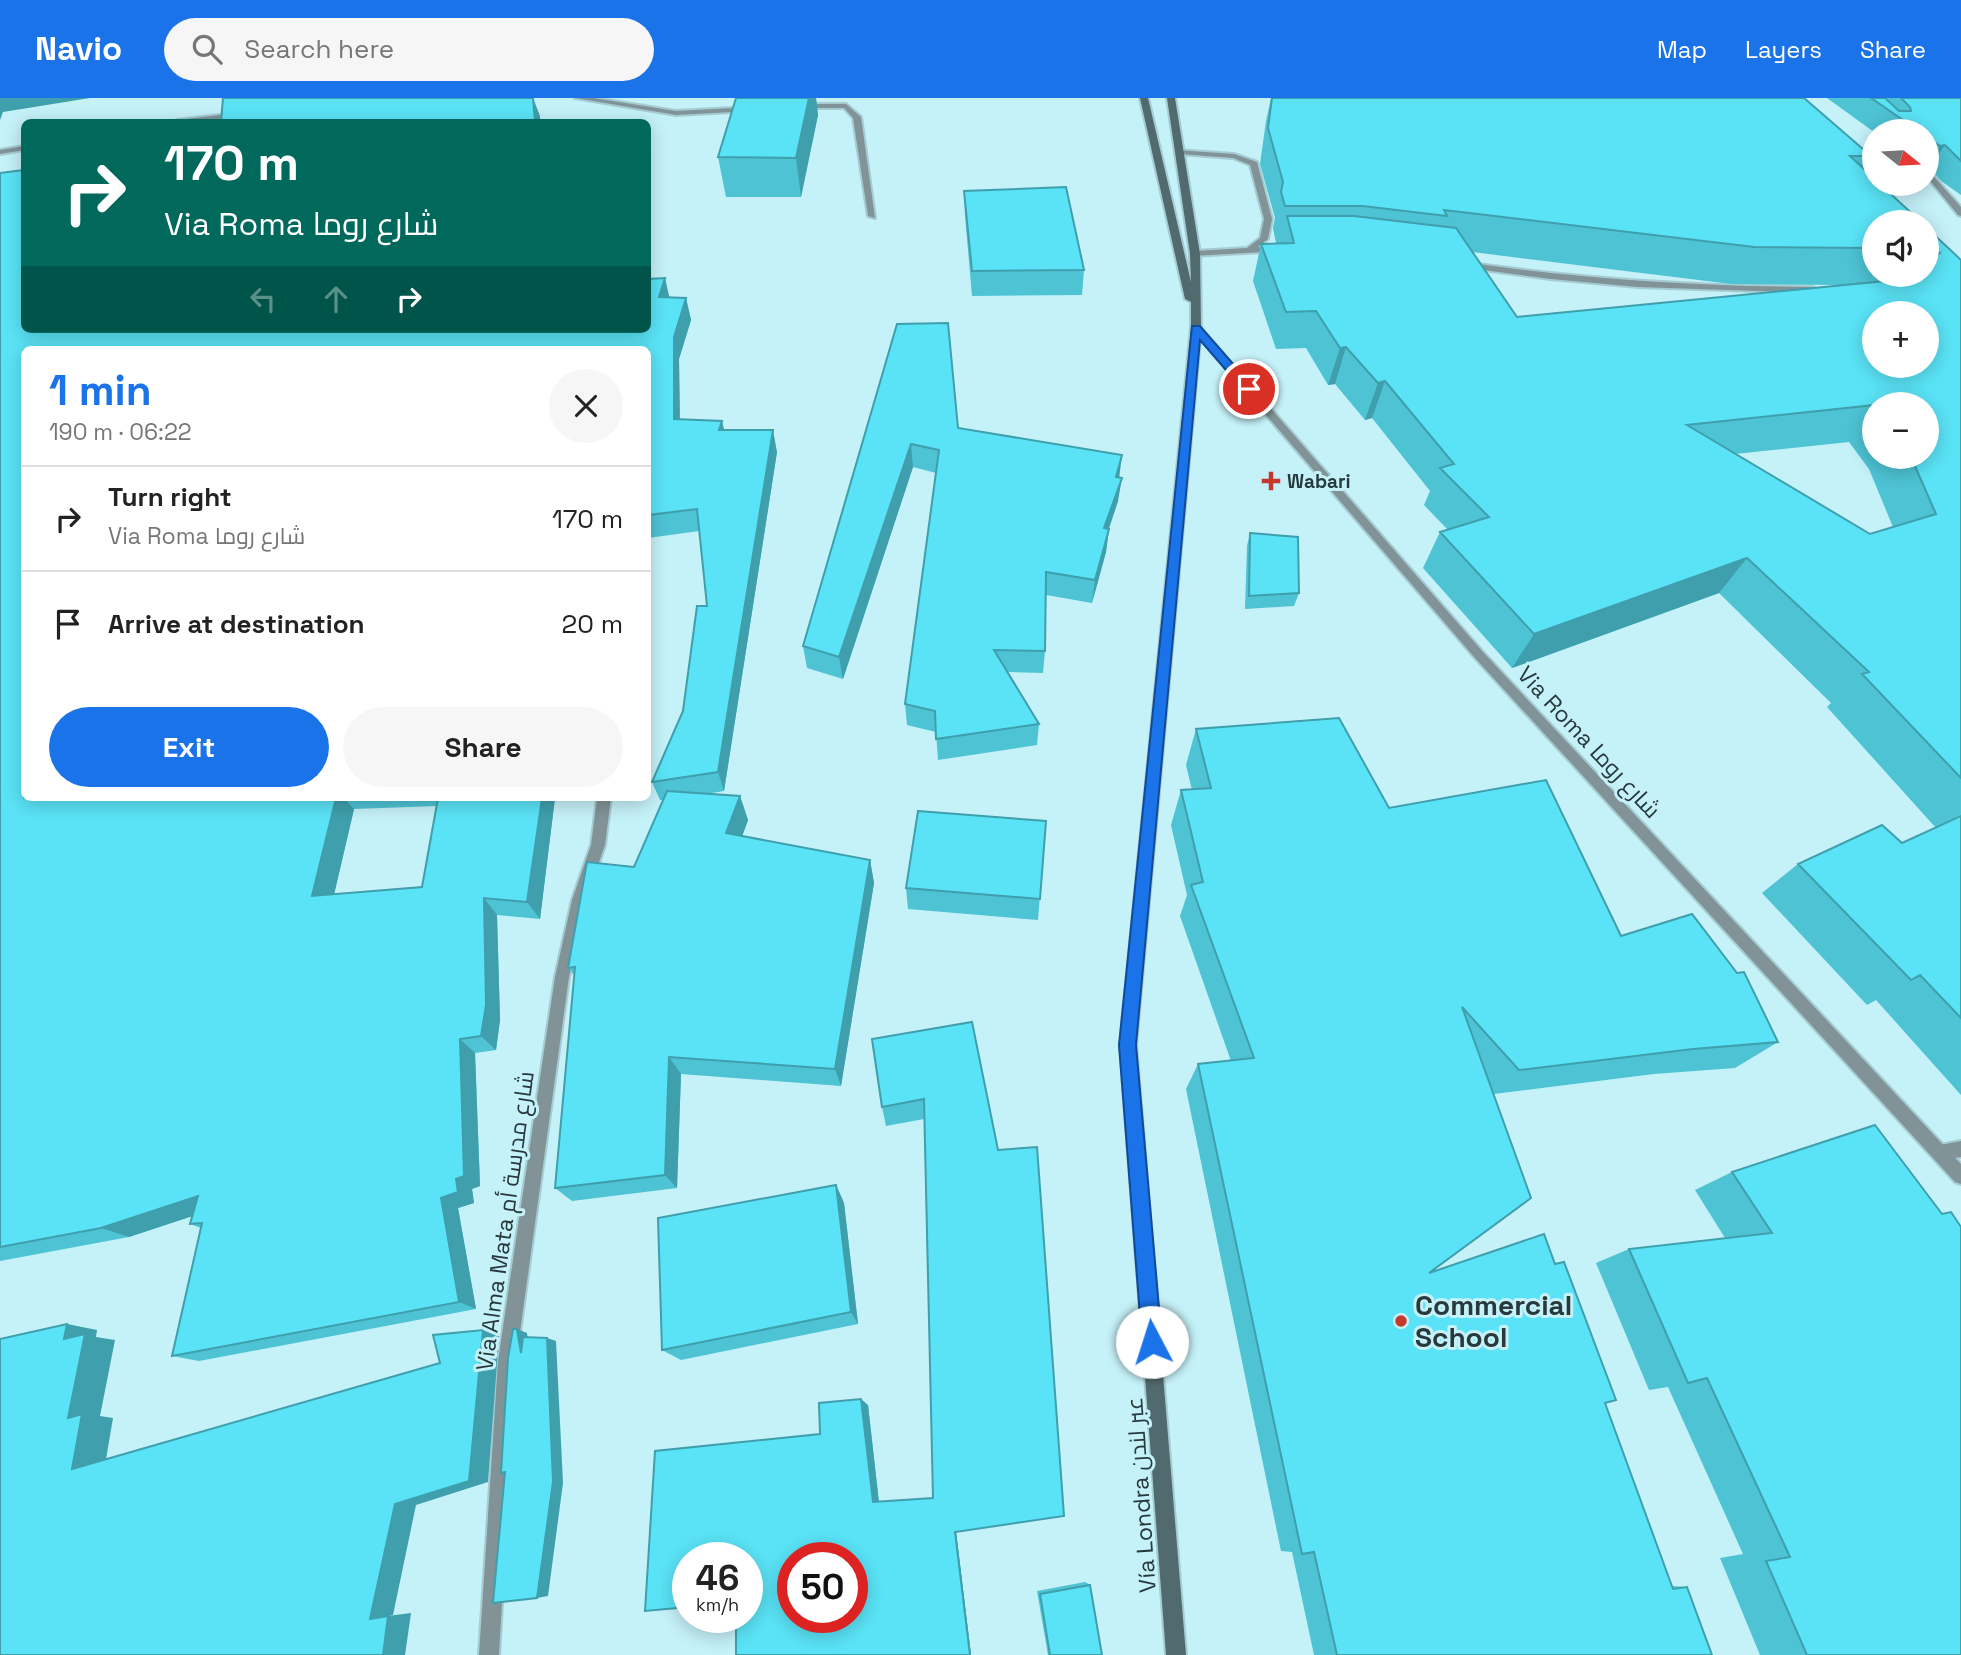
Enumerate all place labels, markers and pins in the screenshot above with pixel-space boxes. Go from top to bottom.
pin [1219,359,1279,419]
place label: Wabari [1287,469,1351,494]
marker: Wabari [1261,471,1281,491]
place label: Commercial School [1415,1287,1572,1355]
marker: Commercial School [1393,1313,1409,1329]

